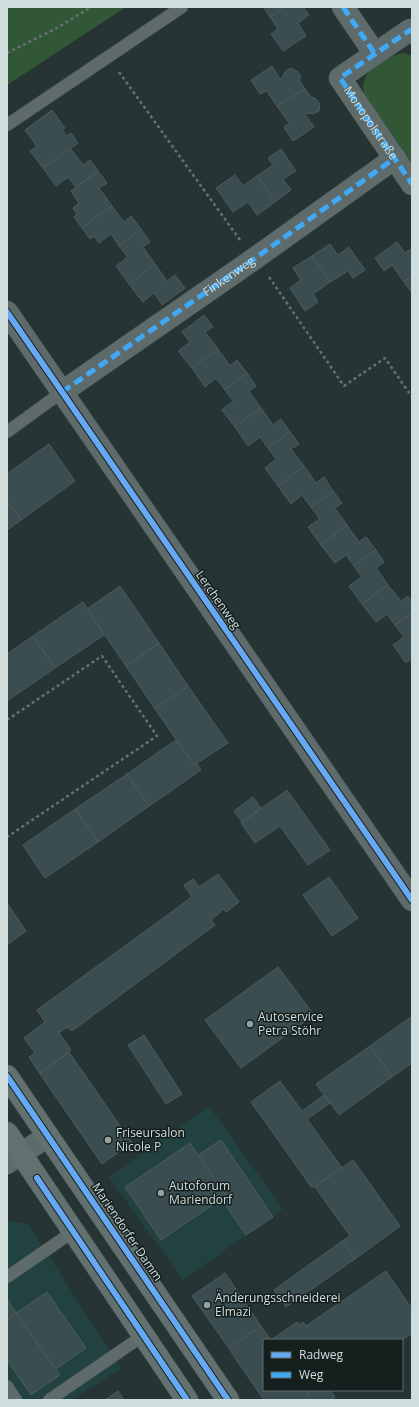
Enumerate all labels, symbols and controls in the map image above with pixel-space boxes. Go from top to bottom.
street label: Monopolstraße [340,82,402,163]
street label: Finkenweg [199,252,258,300]
street label: Lerchenweg [192,567,245,633]
place label: Autoservice Petra Stöhr [258,1008,324,1039]
marker: Autoservice Petra Stöhr [245,1019,255,1029]
place label: Friseursalon Nicole P [116,1124,185,1155]
marker: Friseursalon Nicole P [103,1135,113,1145]
place label: Autoforum Mariendorf [169,1177,233,1208]
street label: Mariendorfer Damm [88,1179,167,1284]
marker: Autoforum Mariendorf [156,1188,166,1198]
place label: Änderungsschneiderei Elmazi [215,1289,341,1320]
marker: Änderungsschneiderei Elmazi [202,1300,212,1310]
legend [263,1339,403,1391]
text: Radweg [299,1346,343,1363]
text: Weg [299,1366,324,1383]

